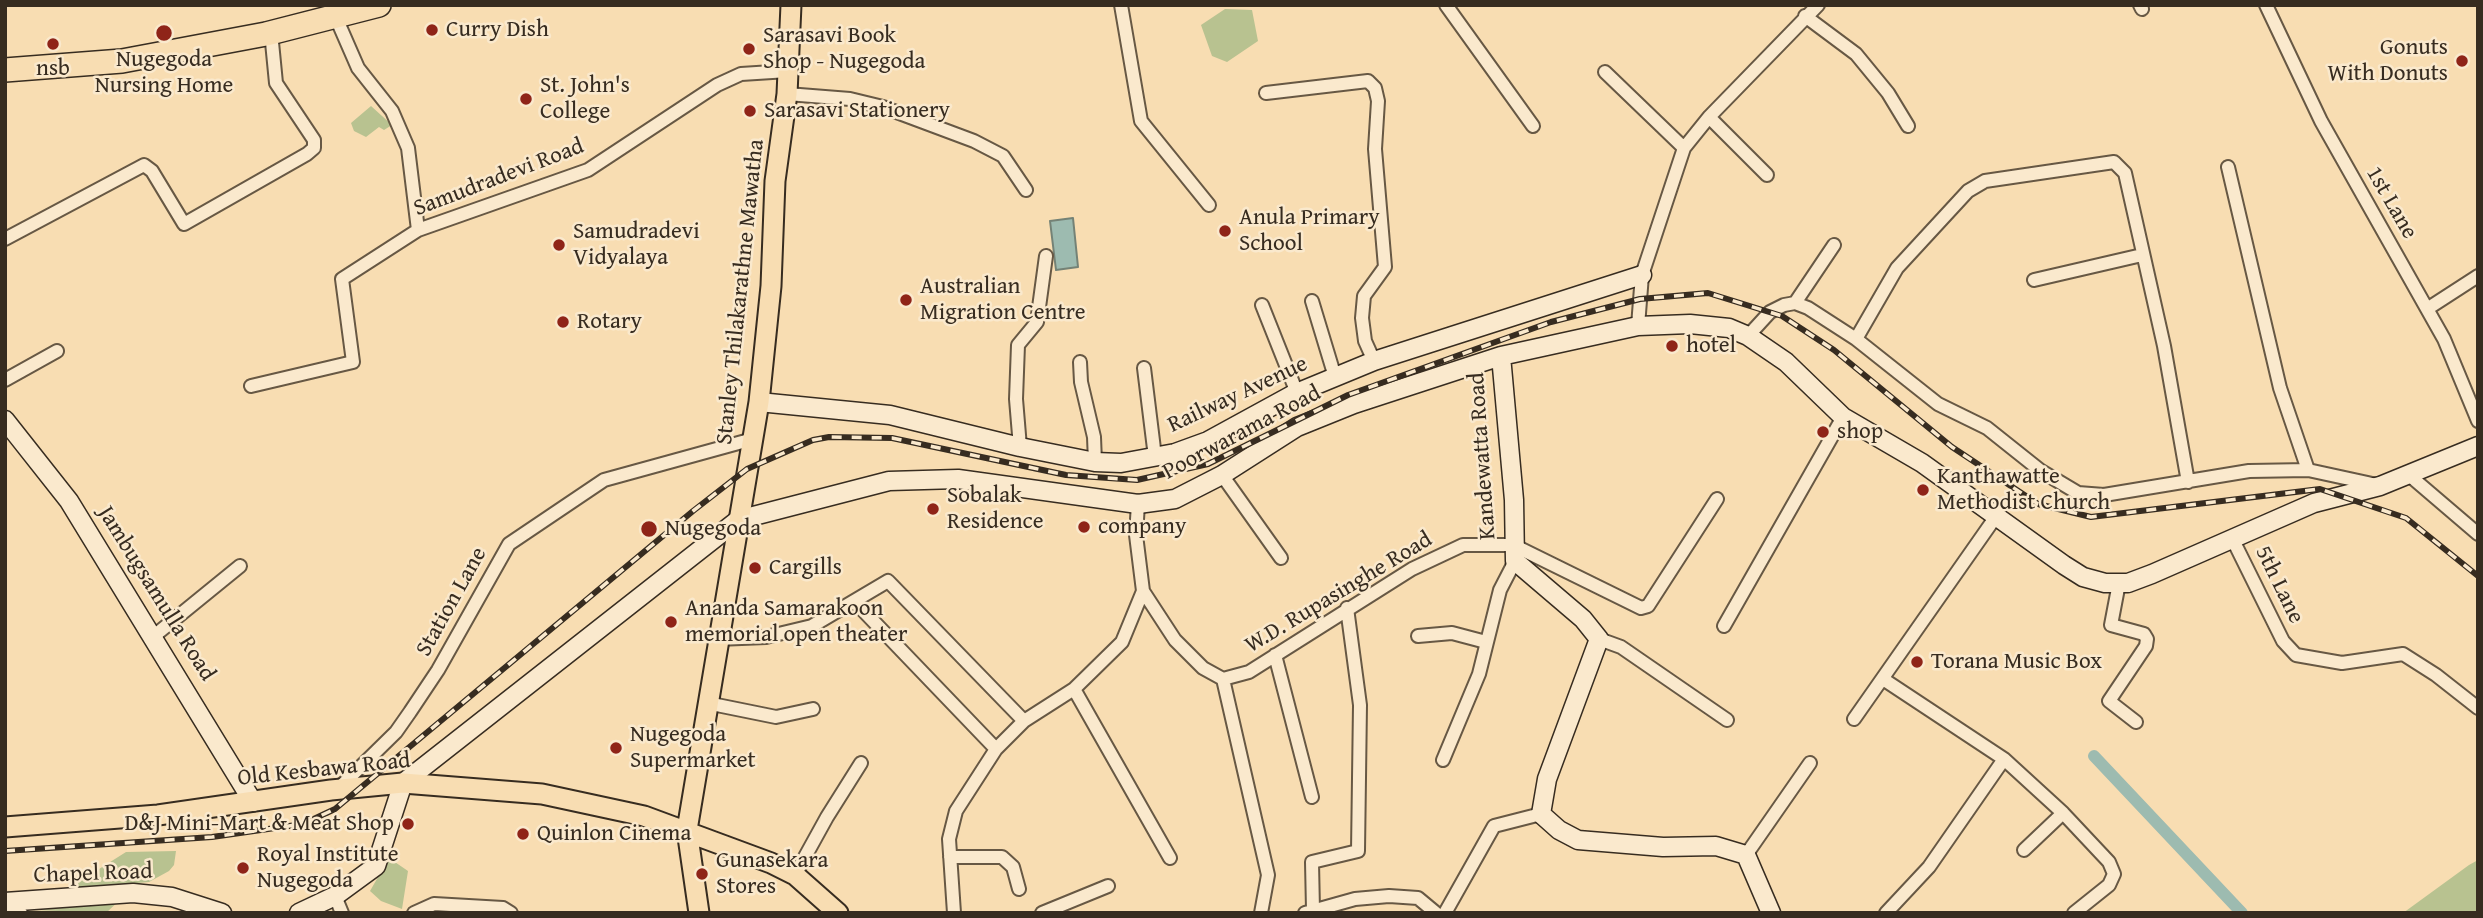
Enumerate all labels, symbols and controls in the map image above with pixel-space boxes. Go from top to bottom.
place label: Curry Dish [446,16,549,44]
marker: Curry Dish [424,22,440,38]
place label: Sarasavi Book Shop - Nugegoda [763,22,925,76]
marker: Nugegoda Nursing Home [154,23,174,43]
place label: Gonuts With Donuts [2328,34,2448,88]
marker: nsb [45,36,61,52]
marker: Sarasavi Book Shop - Nugegoda [741,41,757,57]
place label: Nugegoda Nursing Home [95,46,233,100]
marker: Gonuts With Donuts [2454,53,2470,69]
place label: nsb [36,55,70,83]
place label: St. John's College [540,72,630,126]
marker: St. John's College [518,91,534,107]
place label: Sarasavi Stationery [764,97,950,125]
marker: Sarasavi Stationery [742,103,758,119]
street label: Samudradevi Road [410,133,588,223]
street label: Stanley Thilakarathne Mawatha [711,138,771,446]
street label: 1st Lane [2359,162,2423,244]
place label: Anula Primary School [1239,204,1380,258]
place label: Samudradevi Vidyalaya [573,218,700,272]
marker: Anula Primary School [1217,223,1233,239]
marker: Samudradevi Vidyalaya [551,237,567,253]
place label: Australian Migration Centre [920,273,1085,327]
marker: Australian Migration Centre [898,292,914,308]
place label: Rotary [577,308,642,336]
marker: Rotary [555,314,571,330]
place label: hotel [1686,332,1736,360]
marker: hotel [1664,338,1680,354]
street label: Railway Avenue [1164,351,1312,439]
street label: Kandewatta Road [1463,371,1503,541]
street label: Poorwarama Road [1158,380,1326,486]
place label: shop [1837,418,1883,446]
marker: shop [1815,424,1831,440]
place label: Kanthawatte Methodist Church [1937,463,2110,517]
place label: Sobalak Residence [947,482,1044,536]
marker: Kanthawatte Methodist Church [1915,482,1931,498]
street label: Jambugsamulla Road [91,501,221,687]
marker: Sobalak Residence [925,501,941,517]
place label: company [1098,513,1186,541]
place label: Nugegoda [665,515,761,543]
marker: Nugegoda [639,519,659,539]
marker: company [1076,519,1092,535]
street label: W.D. Rupasinghe Road [1240,526,1438,660]
street label: 5th Lane [2248,542,2310,628]
street label: Station Lane [411,543,493,661]
place label: Cargills [769,554,842,582]
marker: Cargills [747,560,763,576]
place label: Ananda Samarakoon memorial open theater [685,595,907,649]
marker: Ananda Samarakoon memorial open theater [663,614,679,630]
place label: Torana Music Box [1931,648,2102,676]
marker: Torana Music Box [1909,654,1925,670]
place label: Nugegoda Supermarket [630,721,756,775]
marker: Nugegoda Supermarket [608,740,624,756]
street label: Old Kesbawa Road [236,747,412,793]
place label: D&J Mini-Mart & Meat Shop [125,810,394,838]
marker: D&J Mini-Mart & Meat Shop [400,816,416,832]
place label: Quinlon Cinema [537,820,691,848]
marker: Quinlon Cinema [515,826,531,842]
place label: Royal Institute Nugegoda [257,841,399,895]
place label: Gunasekara Stores [716,847,828,901]
street label: Chapel Road [33,858,153,890]
marker: Royal Institute Nugegoda [235,860,251,876]
marker: Gunasekara Stores [694,866,710,882]

